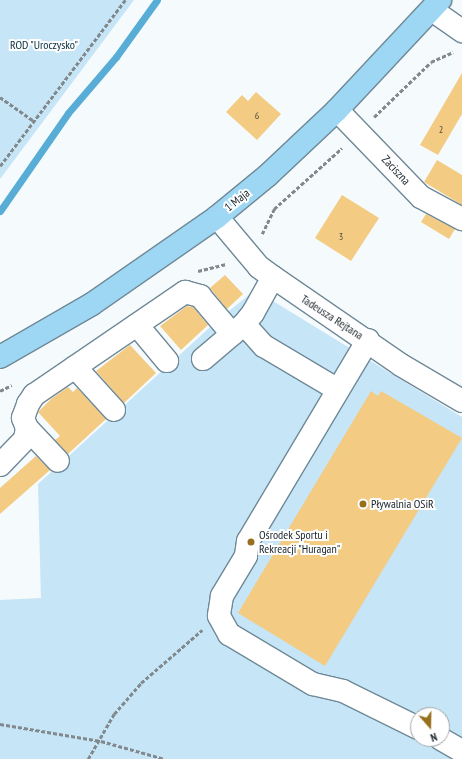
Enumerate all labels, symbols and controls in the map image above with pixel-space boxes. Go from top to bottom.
park label: ROD "Uroczysko" [10,38,78,52]
house number: 6 [255,110,259,122]
house number: 2 [439,124,443,136]
street label: Zaciszna [379,152,413,188]
street label: 1 Maja [222,186,252,214]
house number: 3 [339,231,343,243]
street label: Tadeusza Rejtana [298,292,366,342]
place label: Pływalnia OSiR [371,497,434,511]
marker: Pływalnia OSiR [358,499,368,509]
place label: Ośrodek Sportu i Rekreacji "Huragan" [259,528,341,556]
marker: Ośrodek Sportu i Rekreacji "Huragan" [246,537,256,547]
north arrow [410,707,450,747]
text: N [429,730,439,745]

